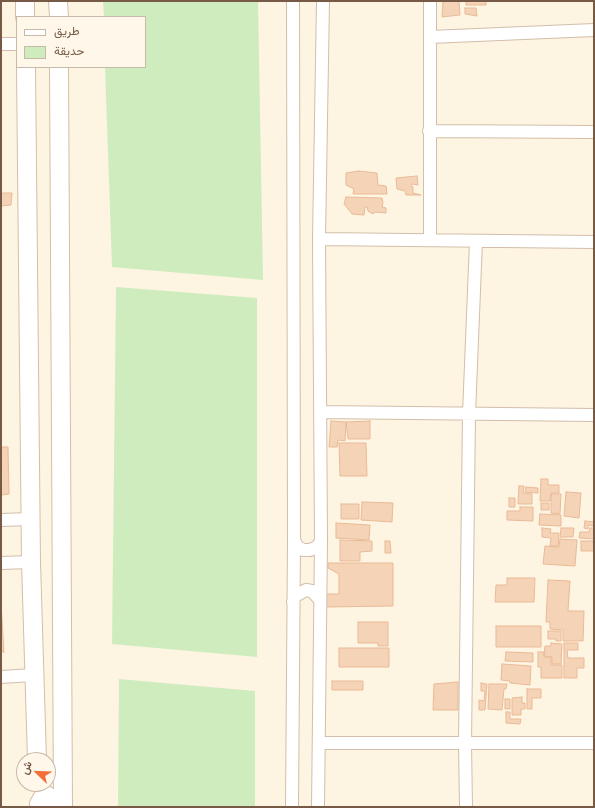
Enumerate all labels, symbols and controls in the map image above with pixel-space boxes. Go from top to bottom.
legend [16,16,146,68]
text: طريق [54,23,79,38]
text: حديقة [54,43,84,58]
north arrow [16,752,56,792]
text: ش [17,759,34,776]

